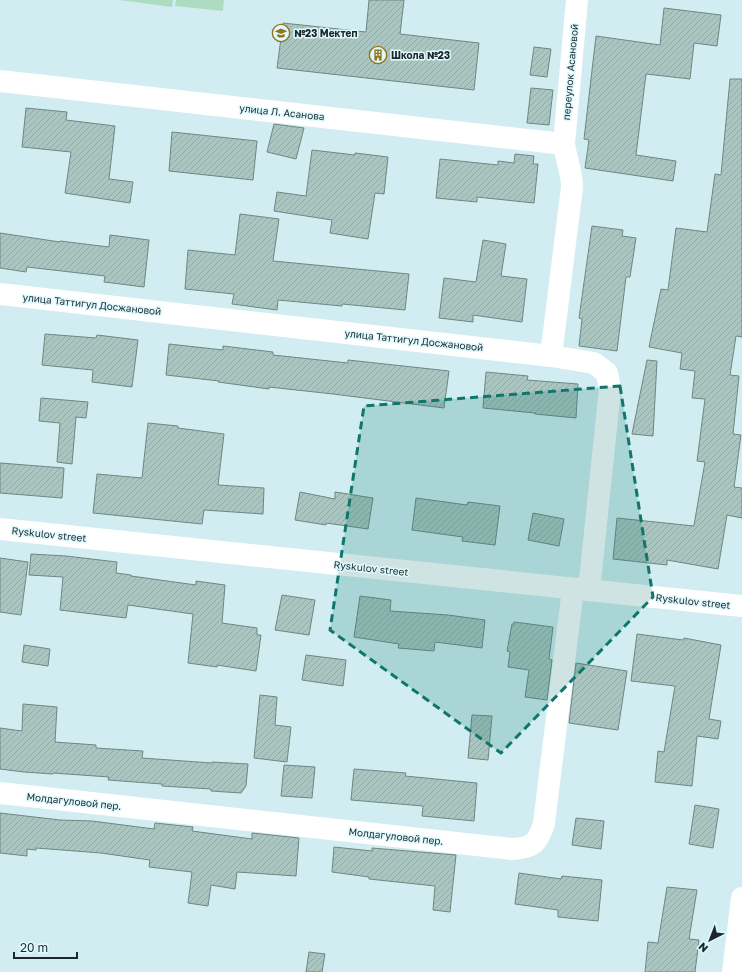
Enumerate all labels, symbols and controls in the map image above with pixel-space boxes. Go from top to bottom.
school or university icon: №23 Мектеп [271,23,291,43]
street label: переулок Асановой [560,23,580,121]
place label: №23 Мектеп [294,27,357,39]
building icon: Школа №23 [368,45,388,65]
place label: Школа №23 [391,49,450,61]
street label: улица Л. Асанова [239,102,325,122]
street label: улица Таттигул Досжановой [22,291,162,317]
street label: улица Таттигул Досжановой [344,327,484,353]
street label: Ryskulov street [11,524,87,544]
street label: Ryskulov street [333,558,409,578]
street label: Ryskulov street [655,591,731,611]
street label: Молдагуловой пер. [26,790,122,812]
street label: Молдагуловой пер. [348,825,444,847]
north arrow [690,920,730,960]
scale bar [14,934,77,960]
text: 20 m [20,940,48,955]
text: N [696,940,710,955]

